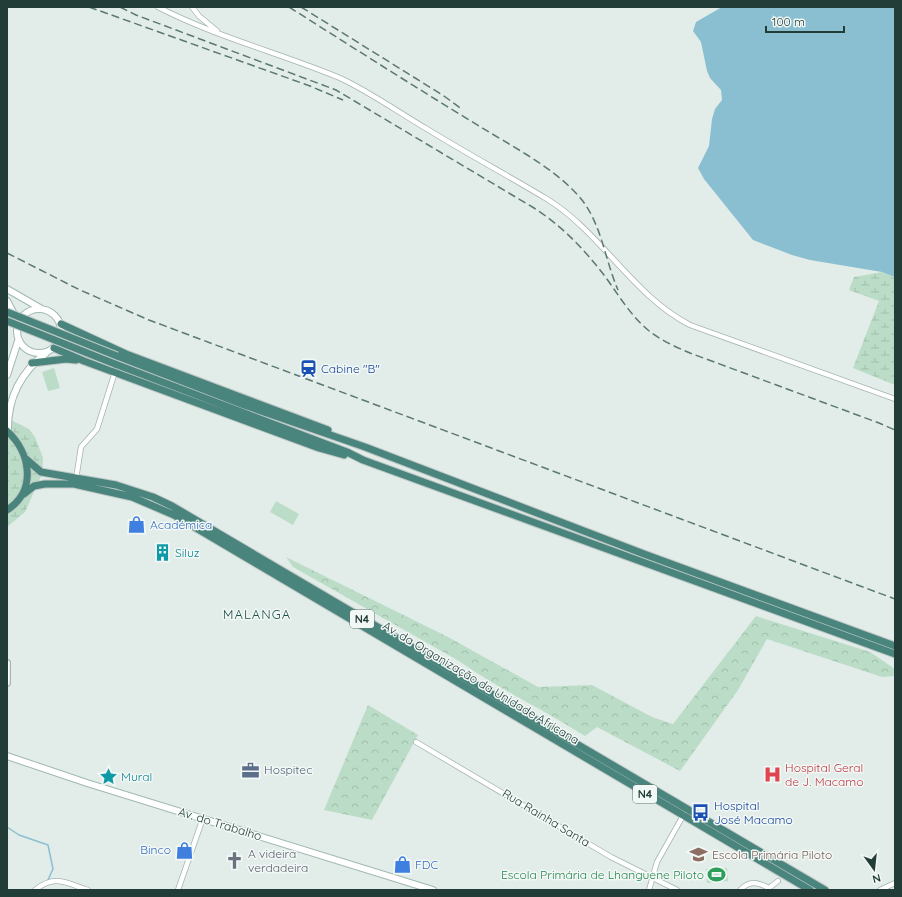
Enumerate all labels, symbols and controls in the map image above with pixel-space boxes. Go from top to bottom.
scale bar [766,8,844,34]
text: 100 m [772,14,805,29]
station icon: Cabine "B" [298,359,318,379]
place label: Cabine "B" [321,361,380,376]
shop icon: Académica [127,515,147,535]
place label: Académica [150,517,212,532]
building icon: Siluz [152,543,172,563]
place label: Siluz [175,545,200,560]
district label: MALANGA [223,606,291,622]
road number: N4 [350,610,374,628]
street label: Av. da Organização da Unidade Africana [380,618,582,747]
office icon: Hospitec [241,760,261,780]
place label: Hospital Geral de J. Macamo [785,760,864,789]
place label: Hospitec [264,762,312,777]
hospital icon: Hospital Geral de J. Macamo [762,765,782,785]
place icon: Mural [98,767,118,787]
place label: Mural [121,769,152,784]
street label: Rua Rainha Santa [500,785,593,850]
road number: N4 [633,785,657,803]
place label: Hospital José Macamo [714,798,793,827]
bus stop icon: Hospital José Macamo [691,803,711,823]
street label: Av. do Trabalho [177,804,264,843]
shop icon: Binco [174,840,194,860]
place label: Binco [140,842,171,857]
school or university icon: Escola Primária Piloto [689,845,709,865]
place label: A videira verdadeira [248,846,308,875]
place label: Escola Primária Piloto [712,847,832,862]
north arrow [854,849,894,889]
church icon: A videira verdadeira [225,851,245,871]
shop icon: FDC [392,855,412,875]
place label: FDC [415,857,438,872]
sports icon: Escola Primária de Lhanguene Piloto [707,865,727,885]
place label: Escola Primária de Lhanguene Piloto [501,867,704,882]
text: N [871,871,882,886]

